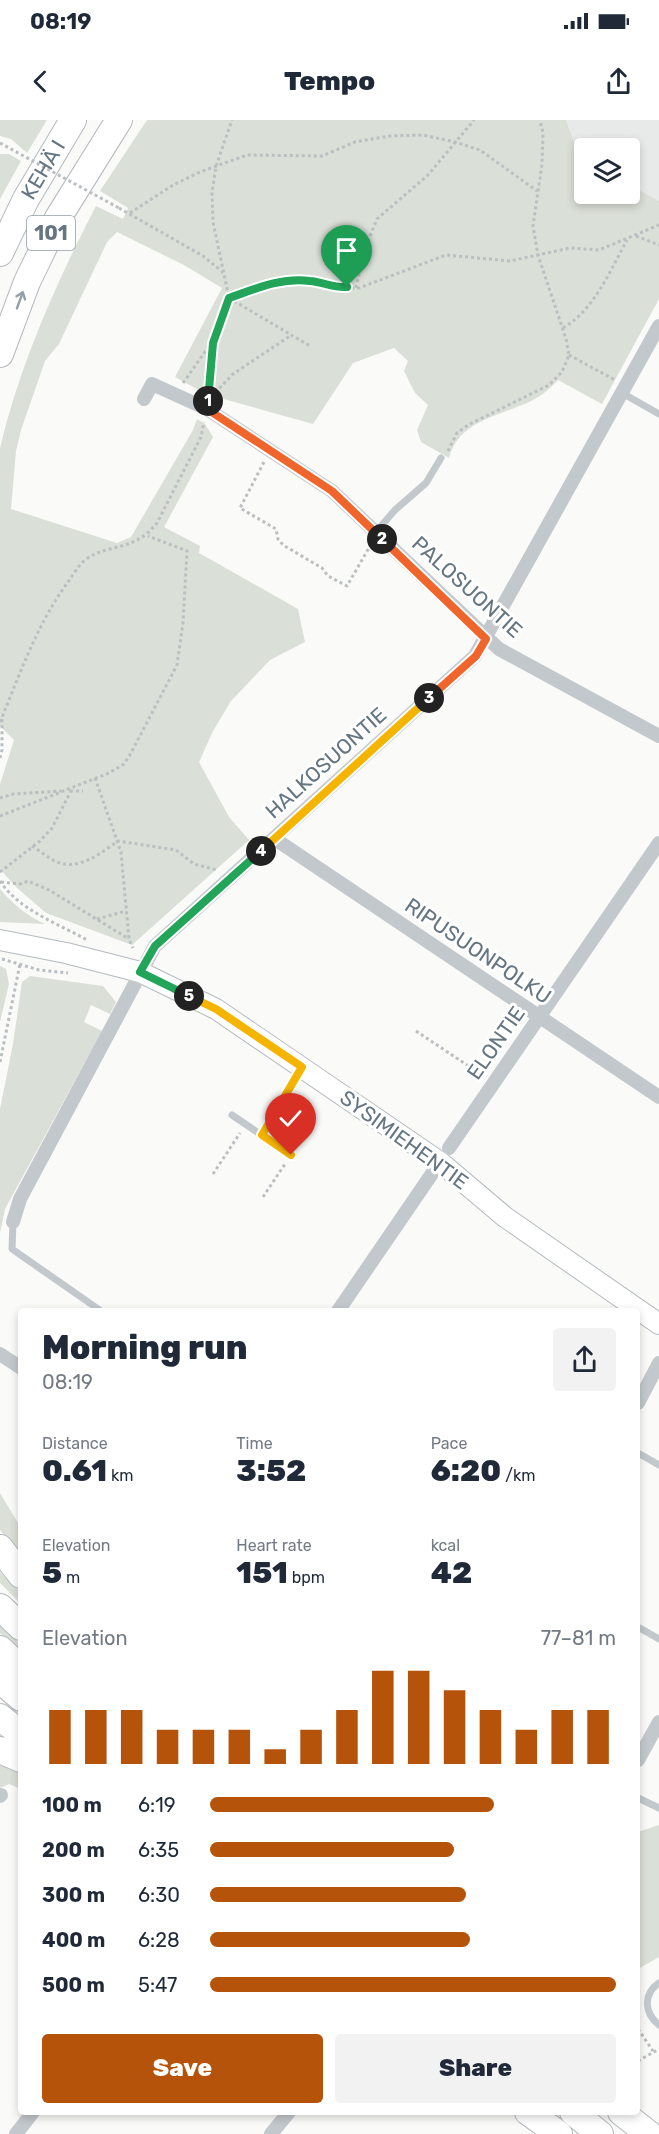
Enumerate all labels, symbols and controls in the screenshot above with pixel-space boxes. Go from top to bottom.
text: 08:19 [30,8,91,35]
icon: back [24,65,57,98]
text: Tempo [284,65,375,97]
icon: share [602,65,635,98]
street label: KEHÄ I [16,135,70,204]
map controls [574,138,640,204]
button: layers [574,138,640,204]
road number: 101 [27,216,75,250]
pin [321,225,372,287]
icon: arrive [330,234,363,267]
one-way arrow [16,291,27,309]
pin: 1 [193,386,223,416]
text: 1 [204,391,212,410]
pin: 2 [367,524,397,554]
text: 2 [377,529,387,548]
street label: PALOSUONTIE [407,531,528,643]
pin: 3 [414,683,444,713]
text: 3 [424,688,434,707]
street label: HALKOSUONTIE [260,702,391,824]
pin: 4 [246,836,276,866]
text: 4 [256,841,266,860]
street label: RIPUSUONPOLKU [400,892,556,1009]
pin: 5 [174,981,204,1011]
text: 5 [184,986,194,1005]
street label: ELONTIE [461,1001,530,1084]
street label: SYSIMIEHENTIE [335,1085,473,1195]
pin [265,1093,316,1155]
icon: check [274,1102,307,1135]
text: Morning run [42,1328,247,1367]
button: share [553,1328,616,1391]
text: 08:19 [42,1370,93,1394]
text: Distance [42,1434,108,1453]
text: Time [236,1434,273,1453]
text: Pace [431,1434,467,1453]
text: 0.61 [42,1453,107,1489]
text: 3:52 [236,1453,306,1489]
text: 6:20 [431,1453,501,1489]
text: km [107,1466,133,1485]
text: /km [501,1466,535,1485]
text: Elevation [42,1536,111,1555]
text: Heart rate [236,1536,312,1555]
text: kcal [431,1536,460,1555]
text: 5 [42,1555,62,1591]
text: 151 [236,1555,288,1591]
text: 42 [431,1555,472,1591]
text: m [62,1568,80,1587]
text: bpm [288,1568,325,1587]
text: Elevation [42,1626,128,1650]
text: 77–81 m [541,1626,616,1650]
text: 100 m [42,1793,102,1817]
text: 6:19 [138,1793,176,1817]
text: 200 m [42,1838,105,1862]
text: 6:35 [138,1838,179,1862]
text: 300 m [42,1883,105,1907]
text: 6:30 [138,1883,180,1907]
text: 400 m [42,1928,105,1952]
text: 6:28 [138,1928,180,1952]
text: 500 m [42,1973,105,1997]
text: 5:47 [138,1973,177,1997]
button: Save [42,2034,323,2103]
button: Share [335,2034,616,2103]

